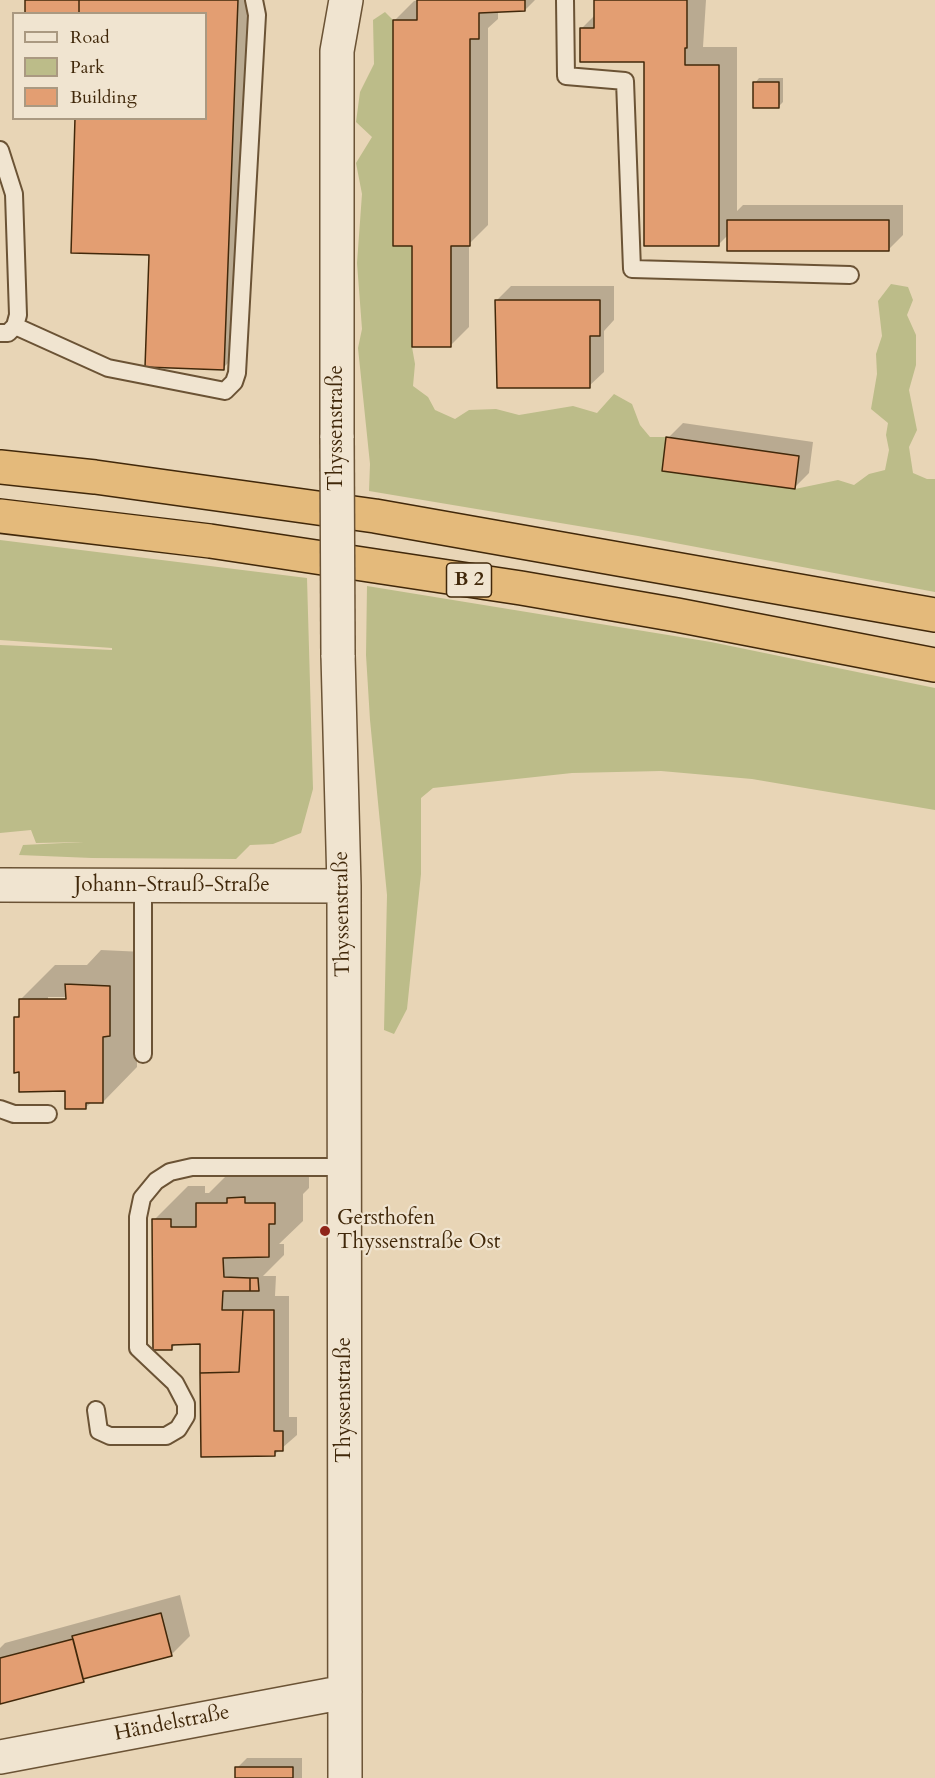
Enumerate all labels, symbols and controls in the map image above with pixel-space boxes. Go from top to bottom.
legend [12,12,207,120]
text: Road [70,25,110,50]
text: Park [70,55,105,80]
text: Building [70,85,137,110]
street label: Thyssenstraße [324,365,350,491]
road number: B 2 [446,563,492,597]
street label: Thyssenstraße [329,851,357,977]
street label: Johann-Strauß-Straße [74,873,270,899]
place label: Gersthofen Thyssenstraße Ost [337,1206,500,1256]
marker: Gersthofen Thyssenstraße Ost [318,1224,332,1238]
street label: Thyssenstraße [332,1337,358,1463]
street label: Händelstraße [112,1700,232,1748]

